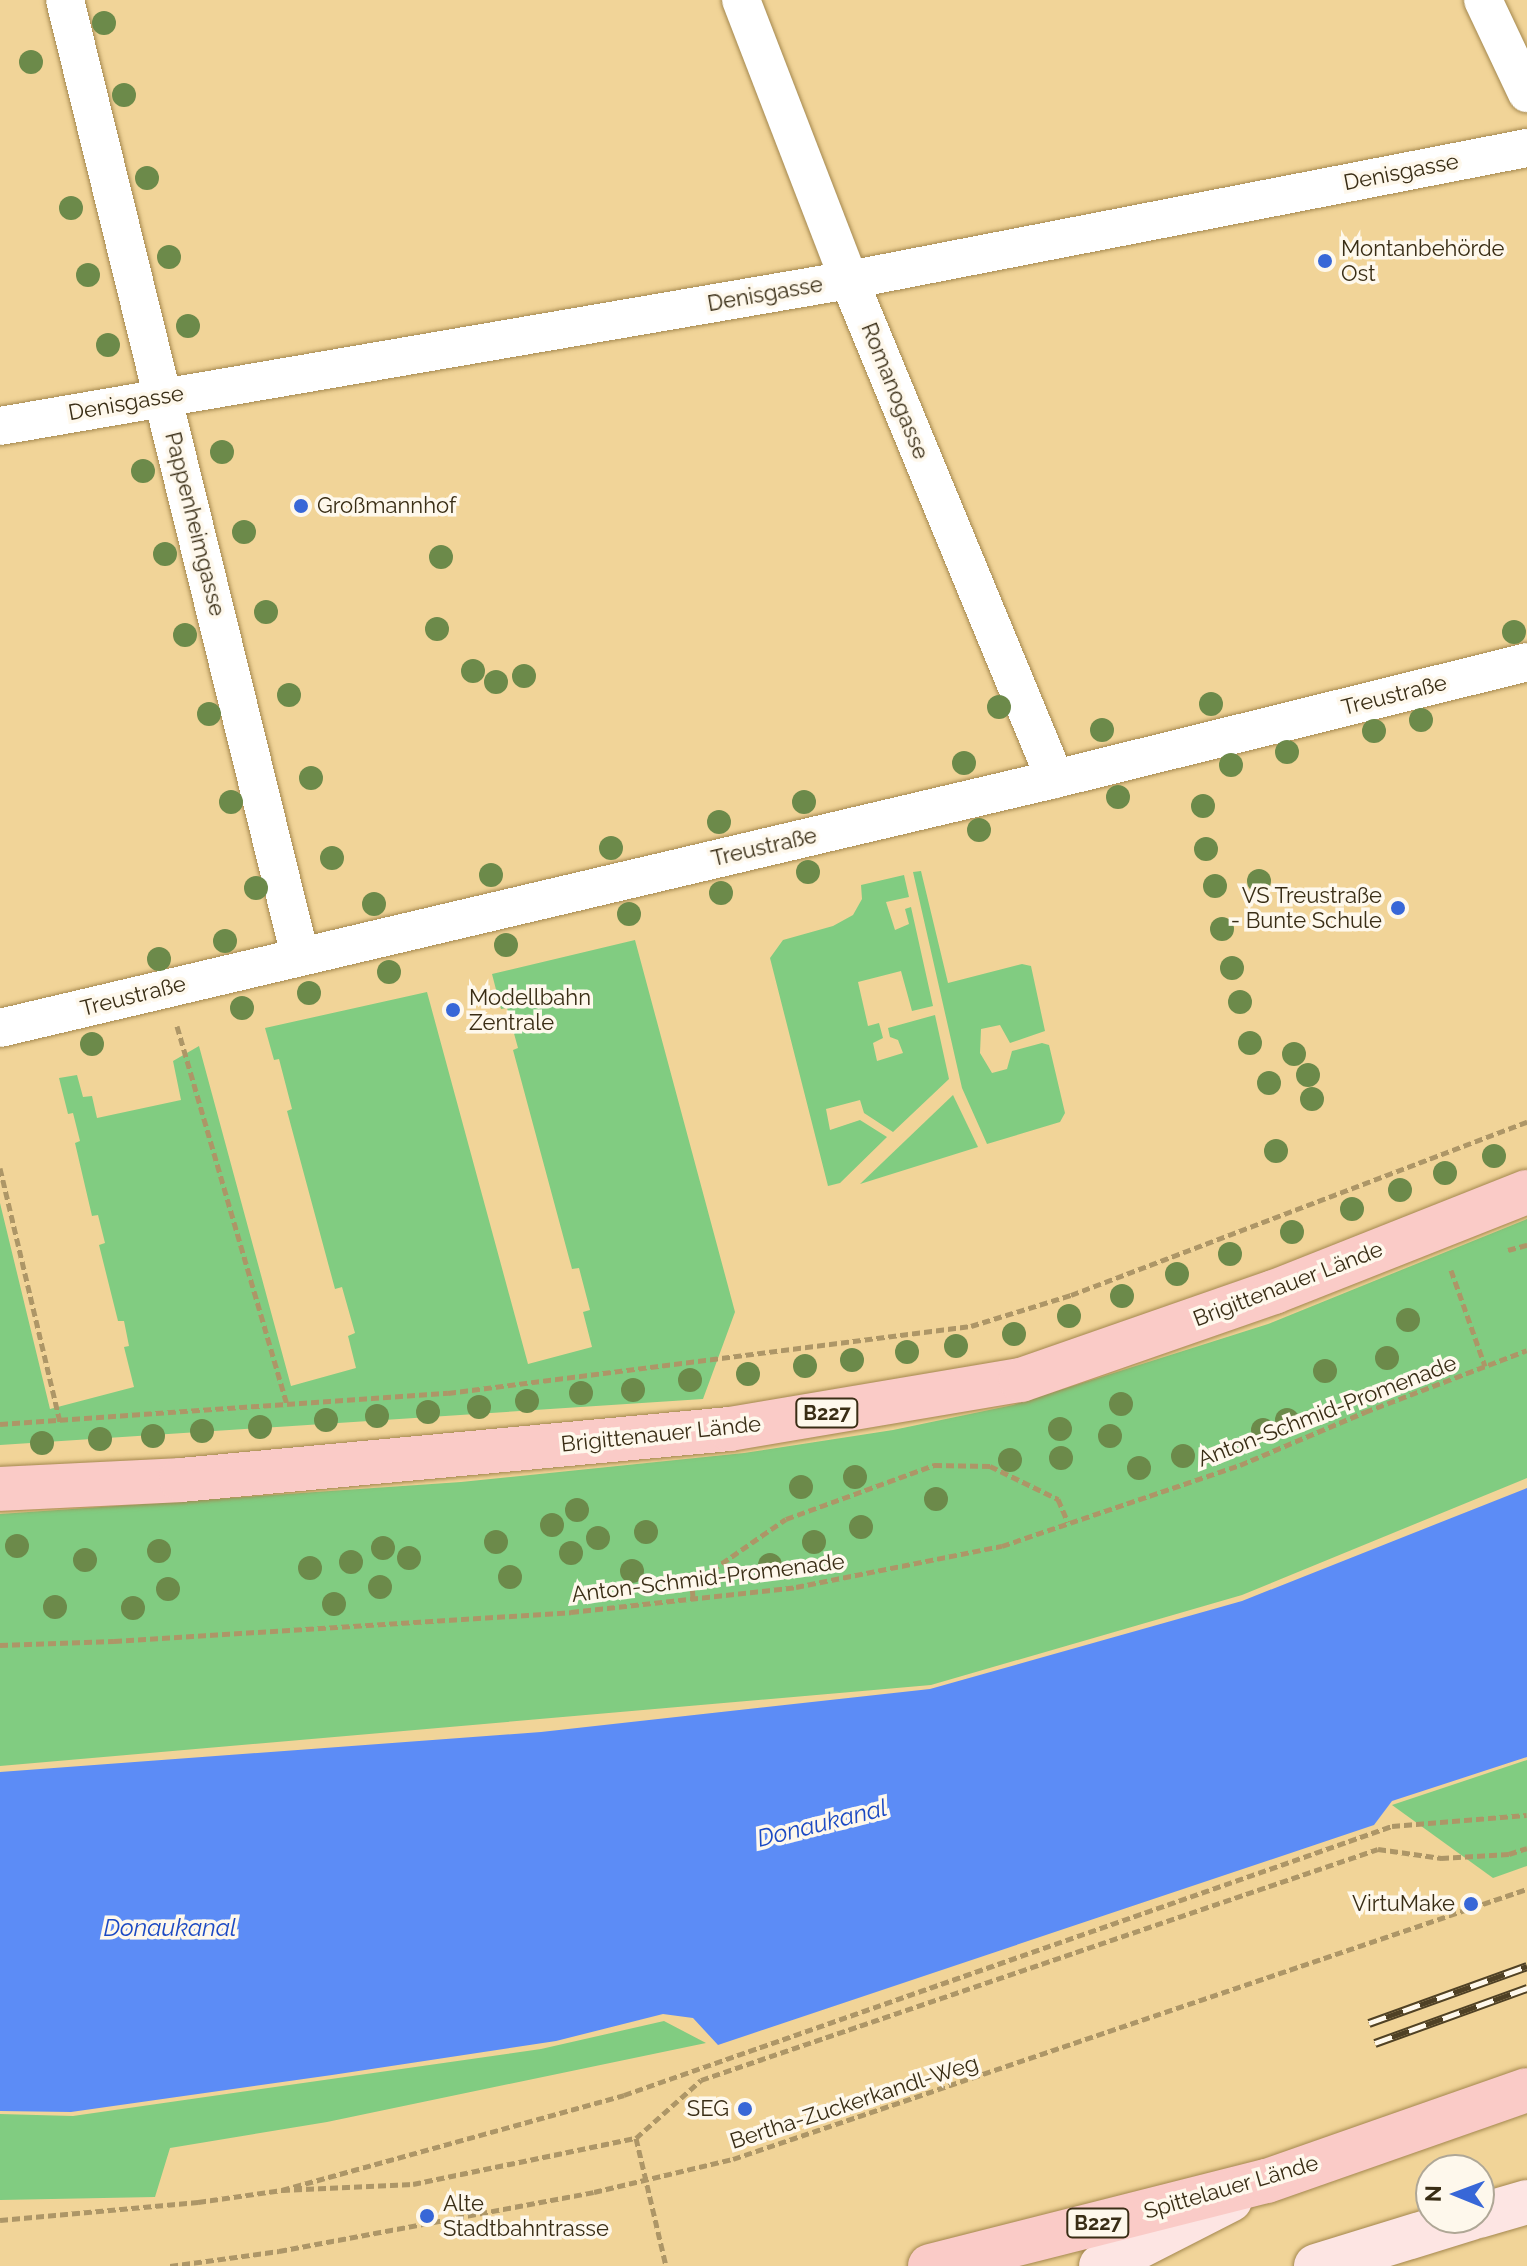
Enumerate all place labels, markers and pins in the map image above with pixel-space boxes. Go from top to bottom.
place label: Montanbehörde Ost [1341,235,1505,286]
marker: Montanbehörde Ost [1316,252,1334,270]
place label: Großmannhof [317,493,456,519]
marker: Großmannhof [292,497,310,515]
place label: VS Treustraße - Bunte Schule [1231,882,1382,934]
marker: VS Treustraße - Bunte Schule [1389,899,1407,917]
place label: Modellbahn Zentrale [469,984,591,1036]
marker: Modellbahn Zentrale [444,1001,462,1019]
place label: VirtuMake [1352,1891,1455,1917]
marker: VirtuMake [1462,1895,1480,1913]
place label: SEG [687,2096,729,2122]
marker: SEG [736,2100,754,2118]
place label: Alte Stadtbahntrasse [443,2190,609,2242]
marker: Alte Stadtbahntrasse [418,2207,436,2225]

